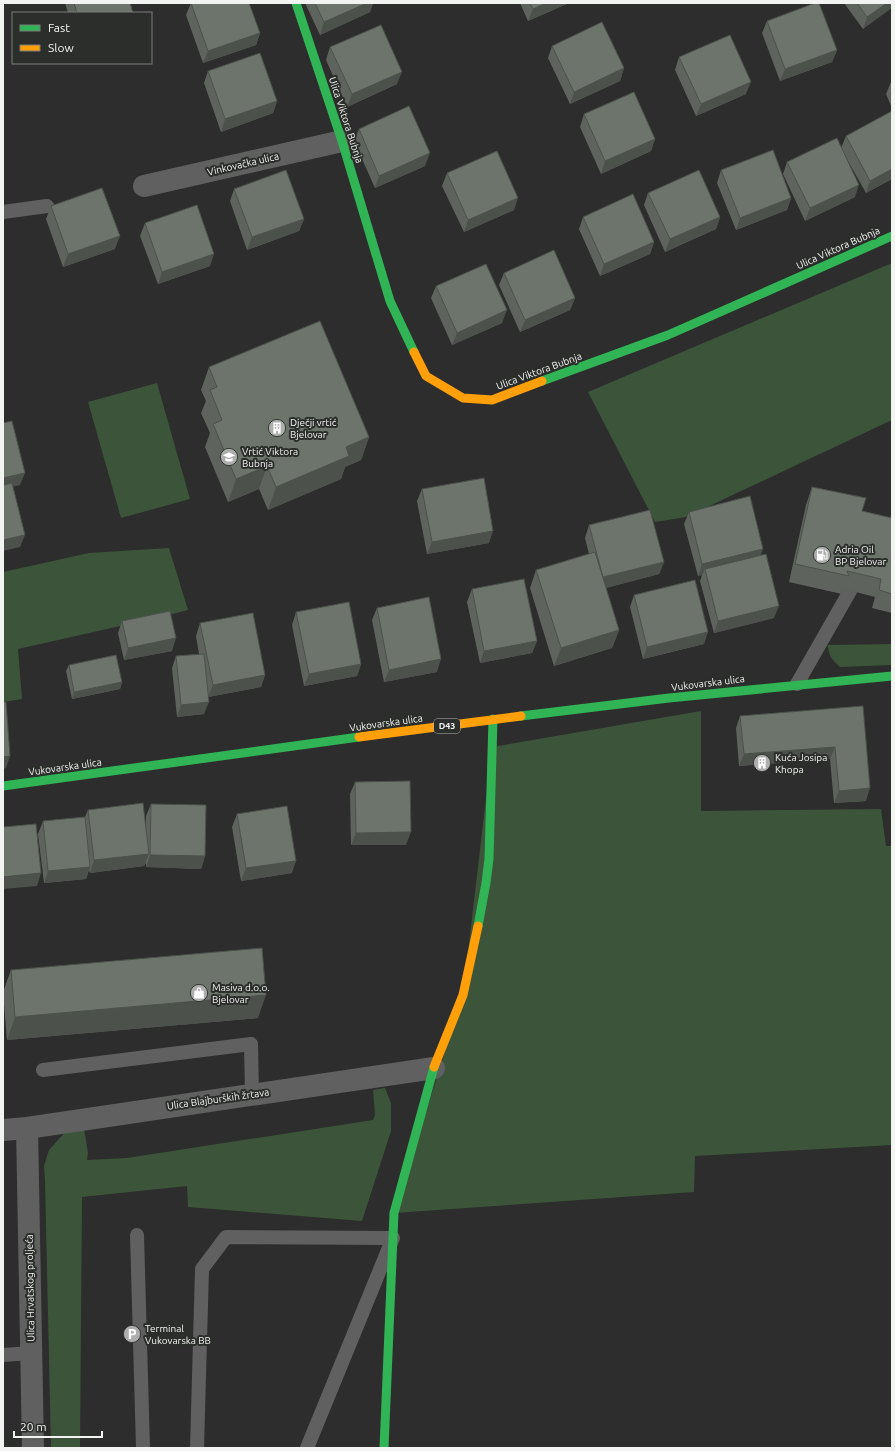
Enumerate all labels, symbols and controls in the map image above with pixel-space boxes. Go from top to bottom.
legend [12,12,152,64]
text: Fast [48,21,70,34]
text: Slow [48,41,74,54]
street label: Ulica Viktora Bubnja [327,75,365,165]
street label: Vinkovačka ulica [206,150,280,178]
street label: Ulica Viktora Bubnja [795,225,881,271]
street label: Ulica Viktora Bubnja [495,350,583,392]
place label: Dječji vrtić Bjelovar [290,417,337,440]
building icon: Dječji vrtić Bjelovar [267,418,287,438]
place label: Vrtić Viktora Bubnja [242,446,298,469]
school or university icon: Vrtić Viktora Bubnja [219,447,239,467]
place label: Adria Oil BP Bjelovar [835,544,886,567]
fuel station icon: Adria Oil BP Bjelovar [812,545,832,565]
street label: Vukovarska ulica [671,673,745,693]
street label: Vukovarska ulica [349,712,423,734]
road number: D43 [434,719,460,733]
place label: Kuća Josipa Khopa [775,752,827,775]
building icon: Kuća Josipa Khopa [752,753,772,773]
street label: Vukovarska ulica [28,756,102,778]
place label: Masiva d.o.o. Bjelovar [212,982,270,1005]
shop icon: Masiva d.o.o. Bjelovar [189,983,209,1003]
street label: Ulica Blajburških žrtava [166,1086,270,1112]
street label: Ulica Hrvatskog proljeća [24,1234,36,1342]
place label: Terminal Vukovarska BB [145,1323,211,1346]
parking icon: Terminal Vukovarska BB [122,1324,142,1344]
scale bar [14,1413,102,1439]
text: 20 m [20,1420,47,1433]

